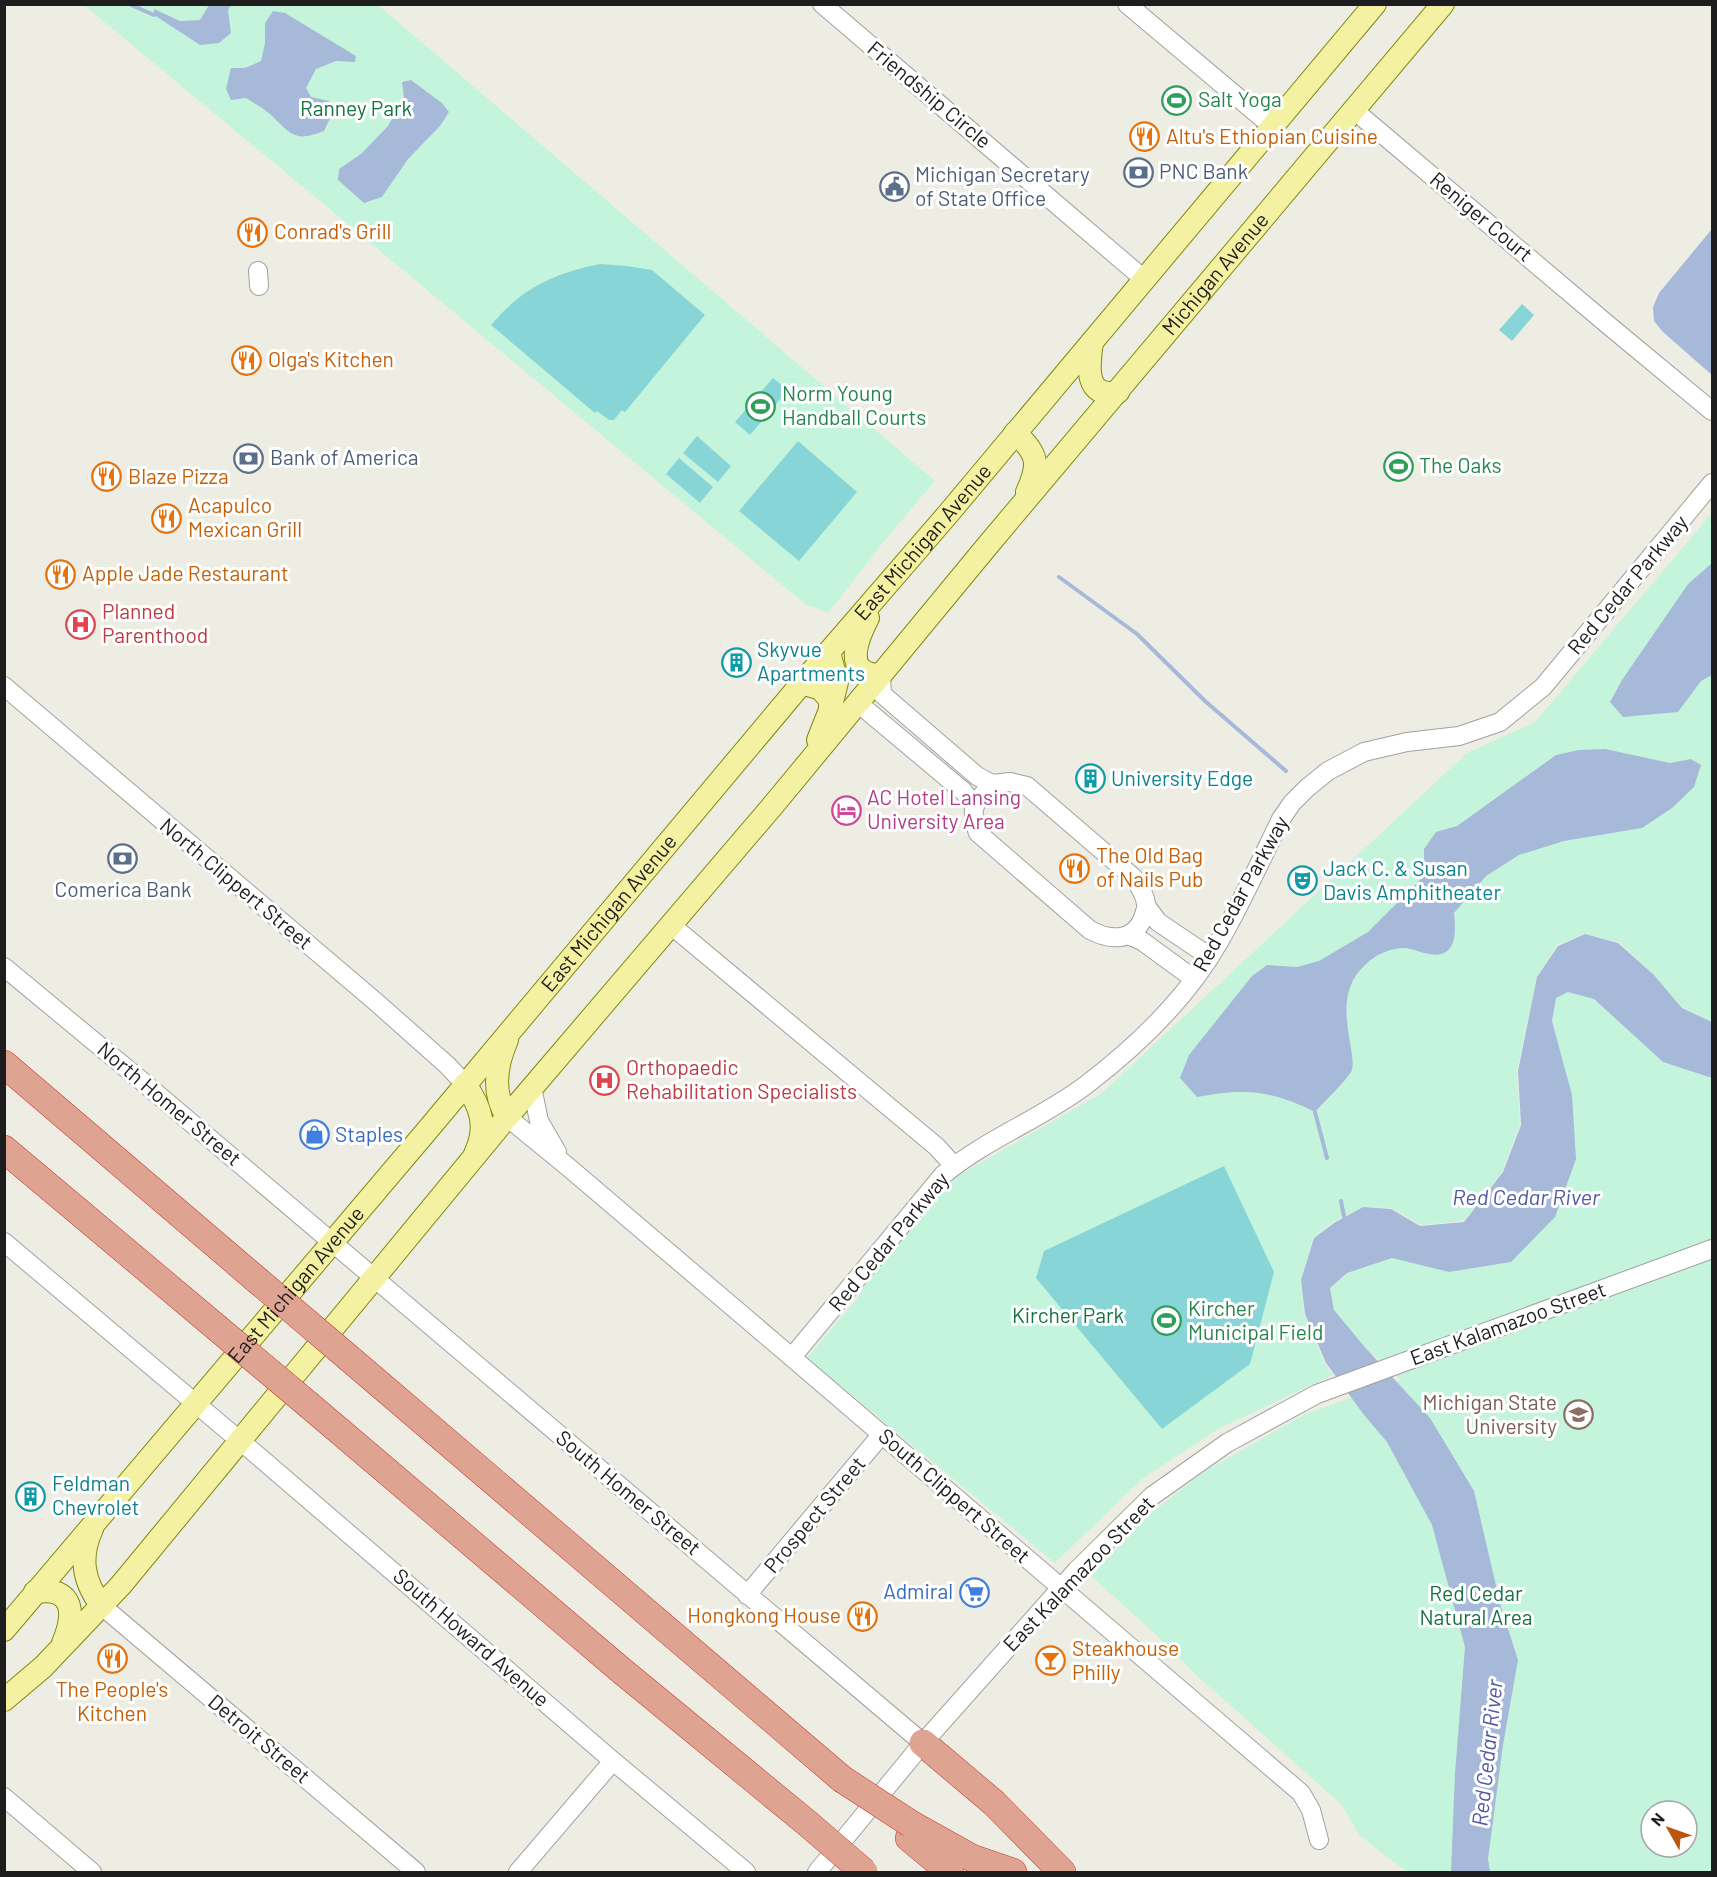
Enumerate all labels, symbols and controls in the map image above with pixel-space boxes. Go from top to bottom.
street label: Friendship Circle [863,35,997,153]
sports icon: Salt Yoga [1161,84,1193,116]
place label: Salt Yoga [1198,86,1282,111]
park label: Ranney Park [300,95,412,120]
restaurant icon: Altu's Ethiopian Cuisine [1129,121,1161,153]
place label: Altu's Ethiopian Cuisine [1166,123,1378,148]
bank icon: PNC Bank [1122,156,1154,188]
place label: PNC Bank [1159,158,1248,183]
place label: Michigan Secretary of State Office [915,161,1090,210]
street label: Reniger Court [1426,166,1538,266]
public building icon: Michigan Secretary of State Office [878,171,910,203]
street label: Michigan Avenue [1156,207,1273,340]
restaurant icon: Conrad's Grill [237,216,269,248]
place label: Conrad's Grill [274,218,391,243]
restaurant icon: Olga's Kitchen [231,344,263,376]
place label: Olga's Kitchen [268,346,394,371]
place label: Norm Young Handball Courts [782,380,926,429]
sports icon: Norm Young Handball Courts [745,390,777,422]
bank icon: Bank of America [233,442,265,474]
place label: Bank of America [270,444,419,469]
sports icon: The Oaks [1382,450,1414,482]
place label: The Oaks [1419,452,1502,477]
street label: East Michigan Avenue [848,458,996,625]
restaurant icon: Blaze Pizza [91,461,123,493]
place label: Blaze Pizza [128,463,229,488]
place label: Acapulco Mexican Grill [188,492,302,541]
restaurant icon: Acapulco Mexican Grill [151,502,183,534]
street label: Red Cedar Parkway [1561,509,1693,659]
restaurant icon: Apple Jade Restaurant [45,558,77,590]
place label: Apple Jade Restaurant [82,560,289,585]
place label: Planned Parenthood [102,598,208,647]
hospital icon: Planned Parenthood [65,608,97,640]
place label: Skyvue Apartments [757,636,865,685]
building icon: Skyvue Apartments [720,646,752,678]
building icon: University Edge [1074,763,1106,795]
place label: University Edge [1111,765,1253,790]
place label: AC Hotel Lansing University Area [867,784,1021,833]
hotel icon: AC Hotel Lansing University Area [830,794,862,826]
street label: Red Cedar Parkway [1187,811,1293,975]
street label: North Clippert Street [156,812,318,954]
street label: East Michigan Avenue [535,829,681,996]
place label: The Old Bag of Nails Pub [1096,842,1204,891]
bank icon: Comerica Bank [107,843,139,875]
restaurant icon: The Old Bag of Nails Pub [1059,852,1091,884]
place label: Jack C. & Susan Davis Amphitheater [1323,855,1502,904]
theatre icon: Jack C. & Susan Davis Amphitheater [1286,865,1318,897]
place label: Comerica Bank [54,876,192,901]
street label: North Homer Street [93,1036,247,1170]
place label: Orthopaedic Rehabilitation Specialists [626,1054,857,1103]
hospital icon: Orthopaedic Rehabilitation Specialists [589,1064,621,1096]
shop icon: Staples [298,1119,330,1151]
place label: Staples [335,1121,403,1146]
street label: Red Cedar Parkway [822,1166,954,1316]
water label: Red Cedar River [1452,1183,1601,1209]
street label: East Michigan Avenue [222,1201,368,1368]
street label: East Kalamazoo Street [1406,1276,1609,1370]
place label: Kircher Municipal Field [1188,1295,1323,1344]
park label: Kircher Park [1012,1302,1124,1327]
sports icon: Kircher Municipal Field [1151,1305,1183,1337]
place label: Michigan State University [1422,1389,1557,1438]
school or university icon: Michigan State University [1562,1399,1594,1431]
street label: South Clippert Street [874,1422,1036,1567]
street label: South Homer Street [552,1424,706,1560]
street label: Prospect Street [758,1451,870,1577]
place label: Feldman Chevrolet [52,1470,139,1519]
building icon: Feldman Chevrolet [15,1480,47,1512]
street label: East Kalamazoo Street [997,1490,1159,1656]
street label: South Howard Avenue [389,1562,555,1711]
supermarket icon: Admiral [958,1576,990,1608]
place label: Admiral [883,1578,953,1603]
park label: Red Cedar Natural Area [1419,1580,1533,1629]
restaurant icon: Hongkong House [846,1600,878,1632]
place label: Hongkong House [687,1602,841,1627]
place label: Steakhouse Philly [1072,1635,1179,1684]
restaurant icon: The People's Kitchen [96,1643,128,1675]
bar icon: Steakhouse Philly [1035,1645,1067,1677]
place label: The People's Kitchen [56,1676,168,1725]
water label: Red Cedar River [1465,1677,1507,1828]
street label: Detroit Street [204,1688,316,1788]
north arrow [1639,1799,1699,1859]
text: N [1646,1809,1668,1829]

